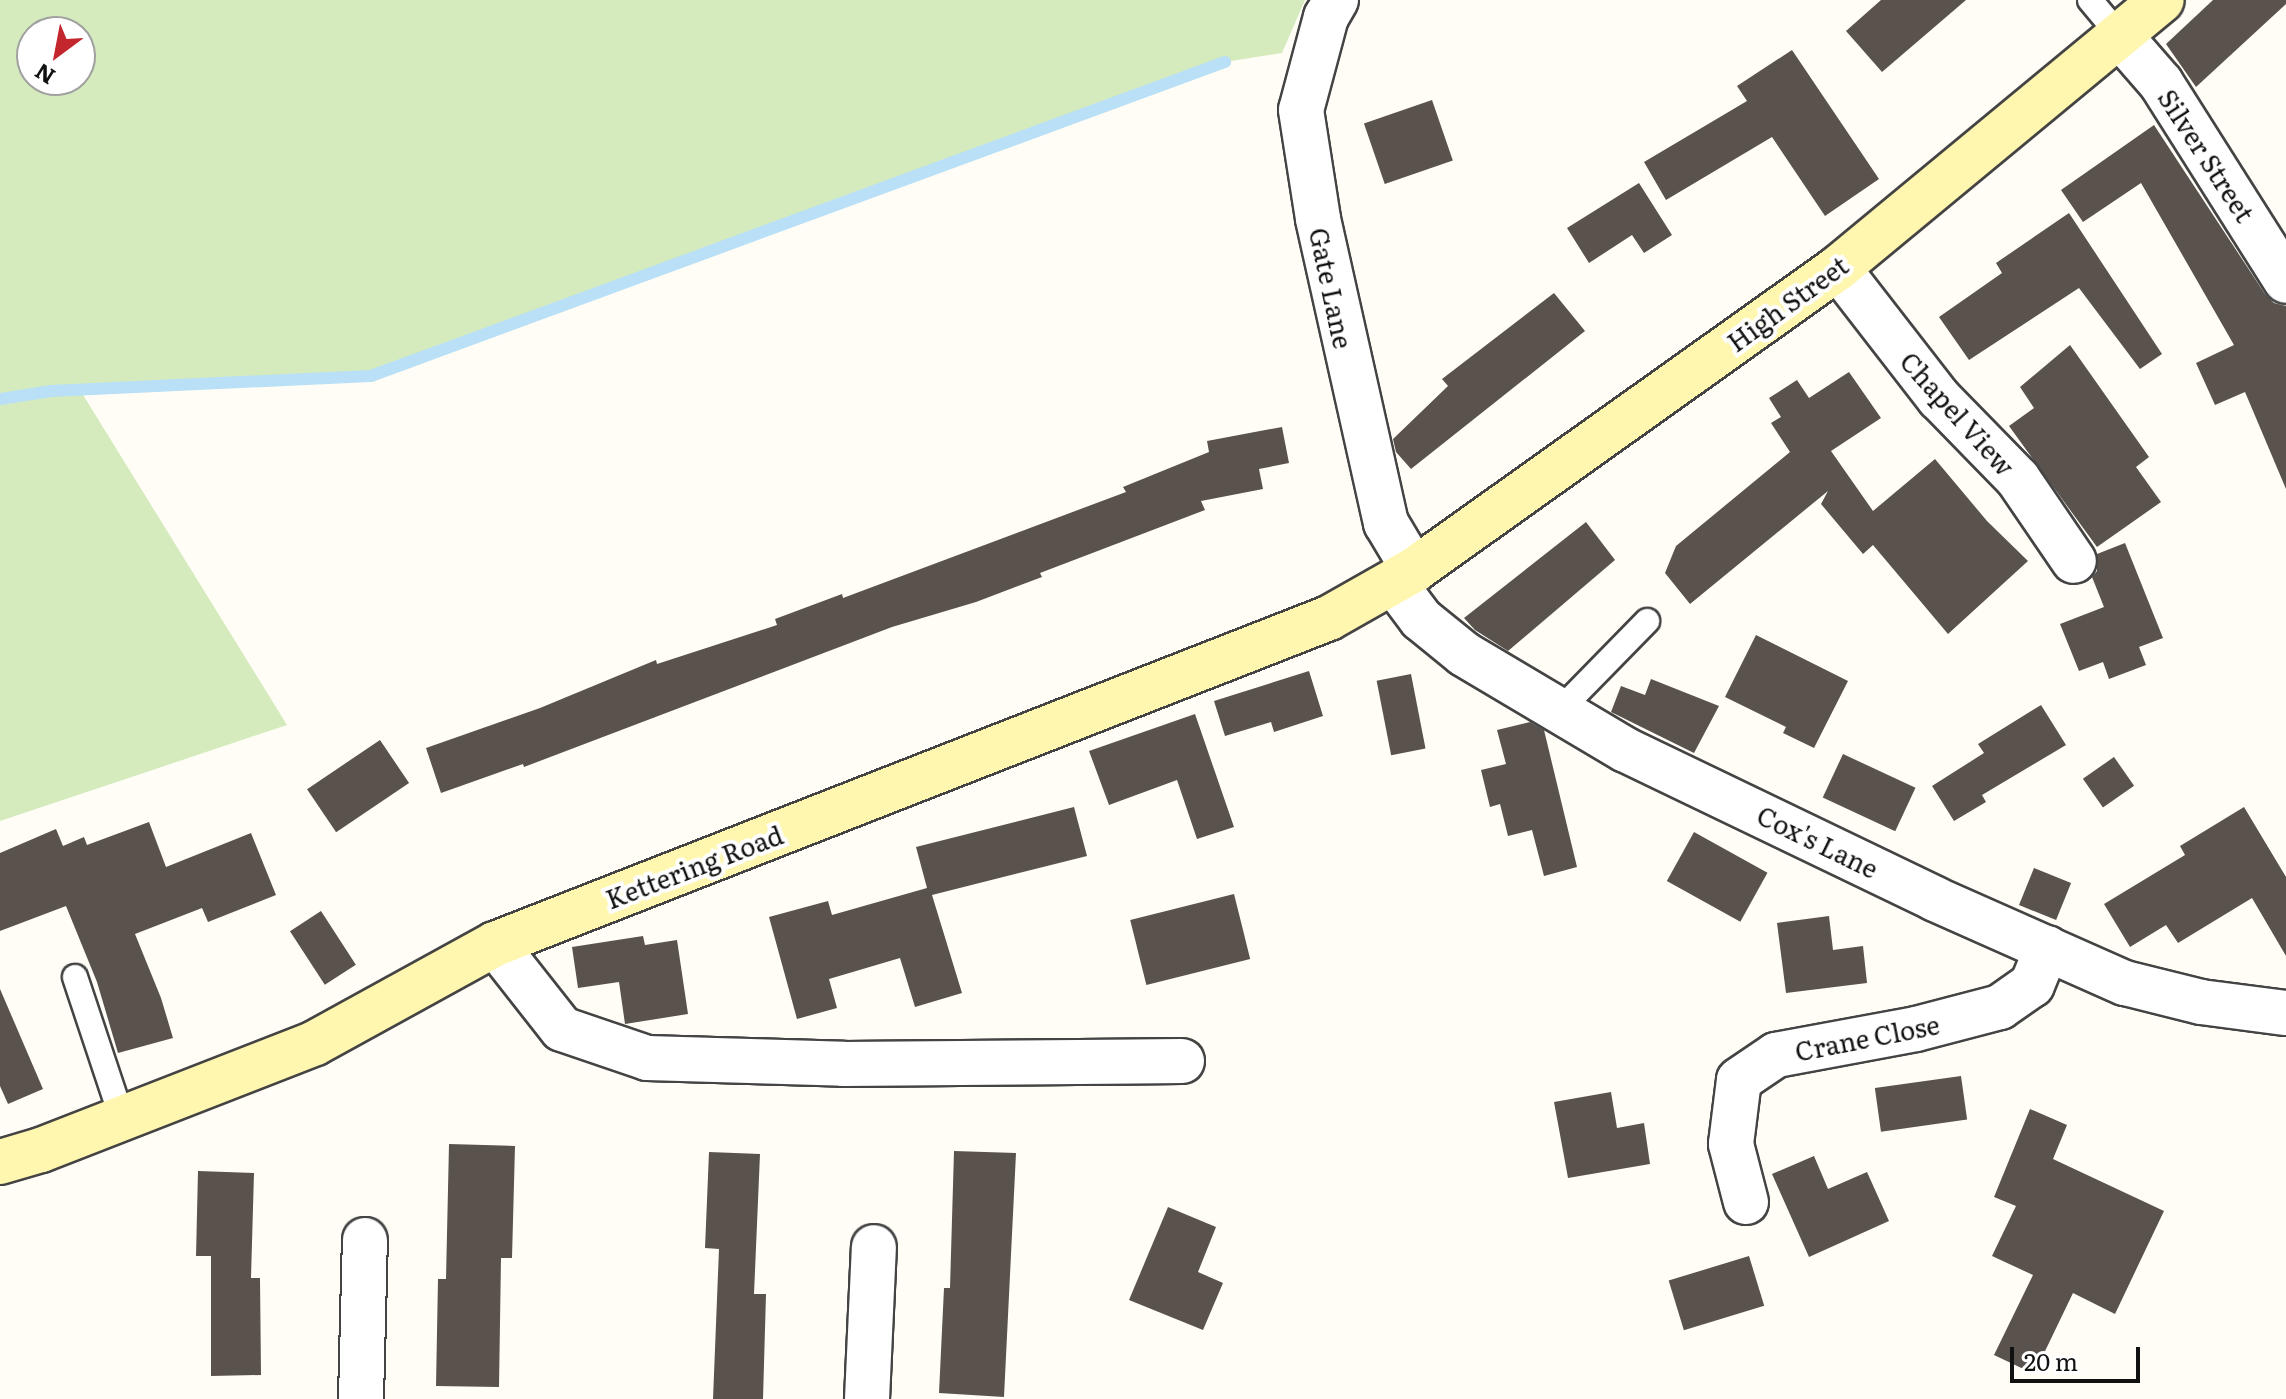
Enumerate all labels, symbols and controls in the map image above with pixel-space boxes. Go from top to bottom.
north arrow [16,16,96,96]
text: N [28,56,61,94]
street label: Silver Street [2153,83,2261,227]
street label: Gate Lane [1304,225,1360,351]
street label: High Street [1721,249,1853,357]
street label: Chapel View [1895,345,2021,481]
street label: Cox's Lane [1752,798,1884,884]
street label: Kettering Road [601,818,787,914]
street label: Crane Close [1792,1008,1942,1066]
scale bar [2014,1331,2144,1381]
text: 20 m [2024,1343,2078,1378]

